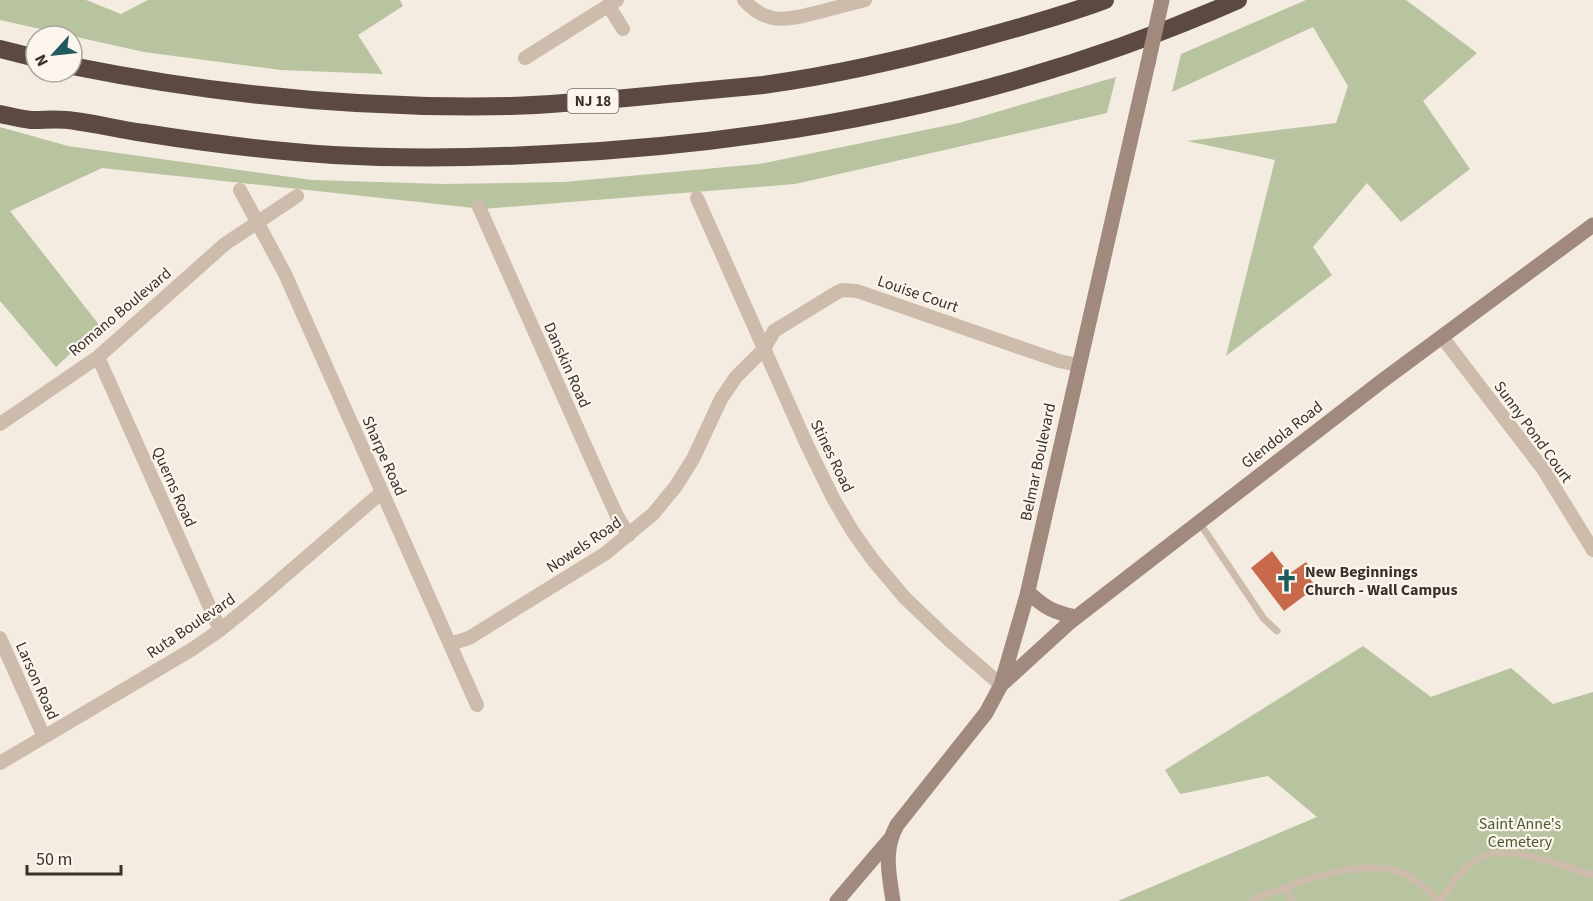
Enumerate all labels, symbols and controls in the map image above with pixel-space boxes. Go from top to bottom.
north arrow [24,24,84,84]
text: N [29,51,54,70]
road number: NJ 18 [568,89,618,113]
street label: Romano Boulevard [64,262,176,362]
street label: Louise Court [875,270,962,318]
street label: Danskin Road [538,319,596,411]
street label: Sunny Pond Court [1489,377,1578,488]
street label: Glendola Road [1237,396,1327,474]
street label: Belmar Boulevard [1015,401,1061,523]
street label: Sharpe Road [357,413,411,499]
street label: Stines Road [805,416,859,496]
street label: Querns Road [146,443,202,531]
street label: Nowels Road [542,512,626,578]
place label: New Beginnings Church - Wall Campus [1305,561,1457,601]
church icon: New Beginnings Church - Wall Campus [1274,568,1300,594]
street label: Ruta Boulevard [142,588,240,664]
street label: Larson Road [10,639,64,723]
park label: Saint Anne's Cemetery [1479,813,1561,853]
scale bar [27,838,122,876]
text: 50 m [36,847,72,872]

